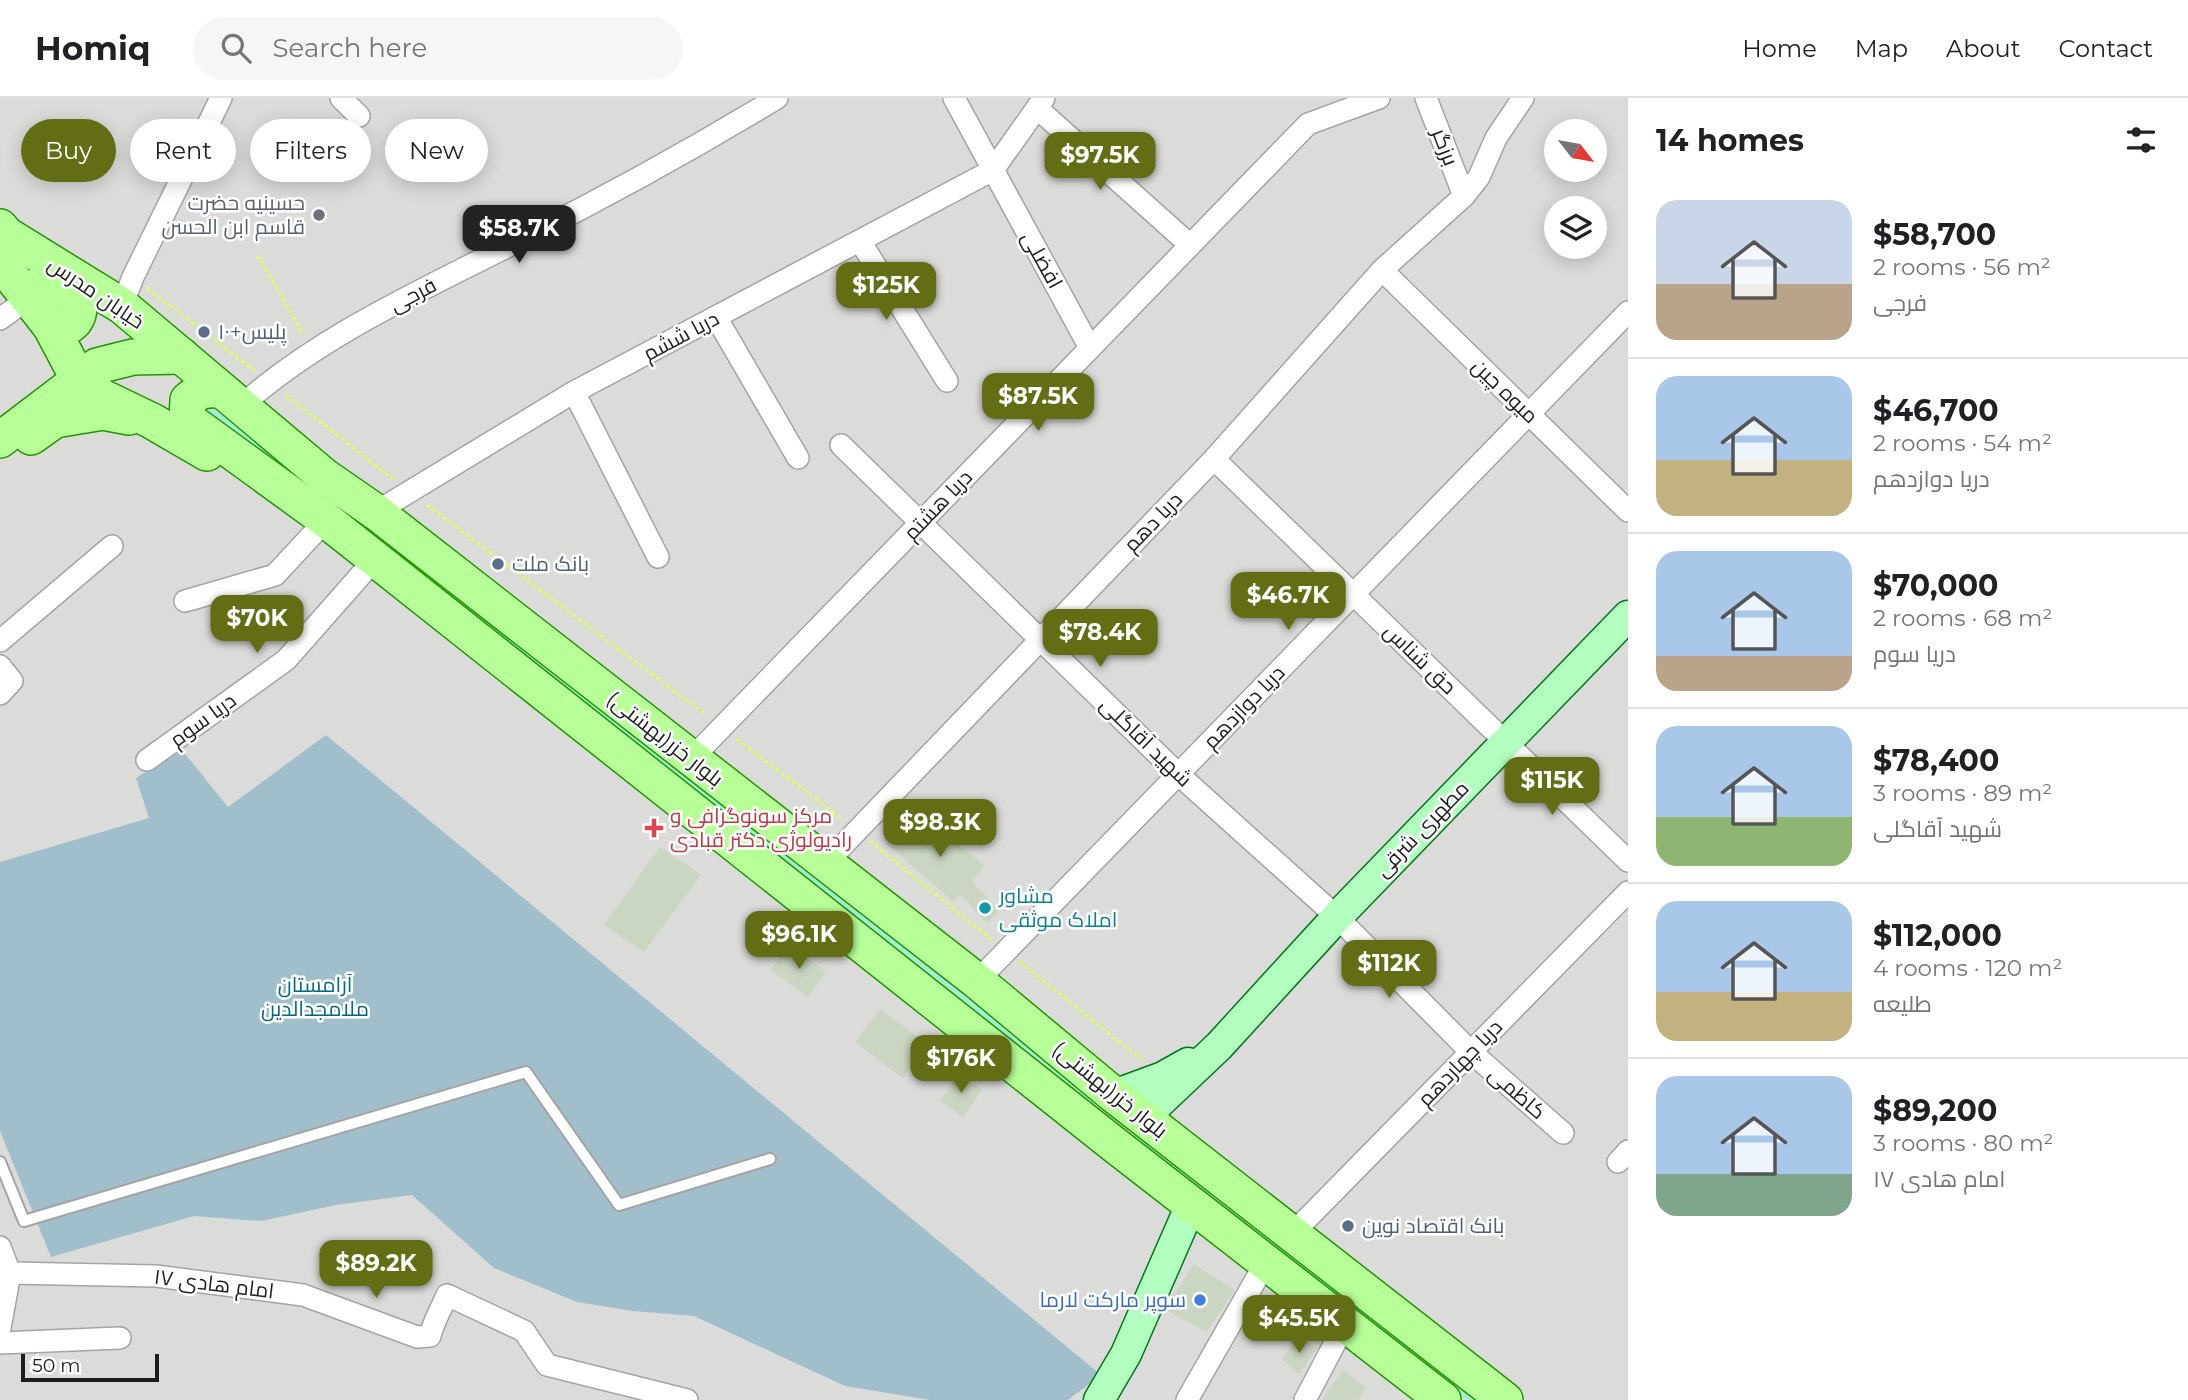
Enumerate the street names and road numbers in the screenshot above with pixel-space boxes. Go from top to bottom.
street label: برزگر [1427,124,1464,169]
street label: افضلی [1016,227,1068,293]
street label: خیابان مدرس [43,251,149,335]
street label: فرجی [385,272,441,318]
street label: دریا ششم [639,305,724,368]
street label: میوه چین [1466,353,1544,430]
street label: دریا هشتم [898,464,979,546]
street label: دریا دهم [1118,486,1189,558]
street label: حق شناس [1378,618,1462,700]
street label: دریا دوازدهم [1198,660,1291,755]
street label: بلوار خزر(بهشتی) [602,686,728,792]
street label: دریا سوم [165,687,242,754]
street label: شهید آقاگلی [1095,692,1197,792]
street label: مطهری شرقی [1370,775,1474,883]
street label: دریا چهاردهم [1412,1014,1509,1113]
street label: بلوار خزر(بهشتی) [1047,1036,1173,1144]
street label: کاظمی [1483,1061,1551,1125]
street label: امام هادی ۱۷ [152,1264,276,1305]

